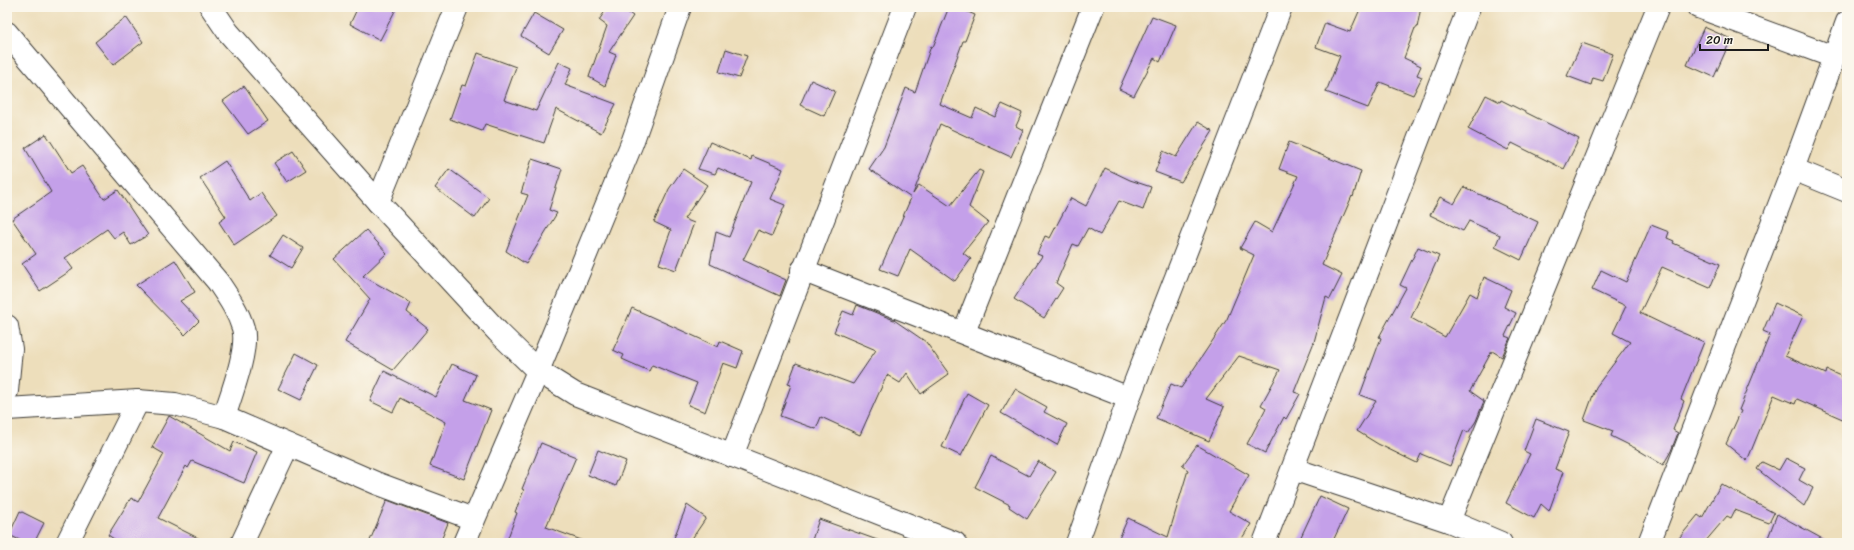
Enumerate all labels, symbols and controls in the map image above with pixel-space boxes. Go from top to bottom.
scale bar [1700,26,1768,52]
text: 20 m [1706,29,1733,51]

